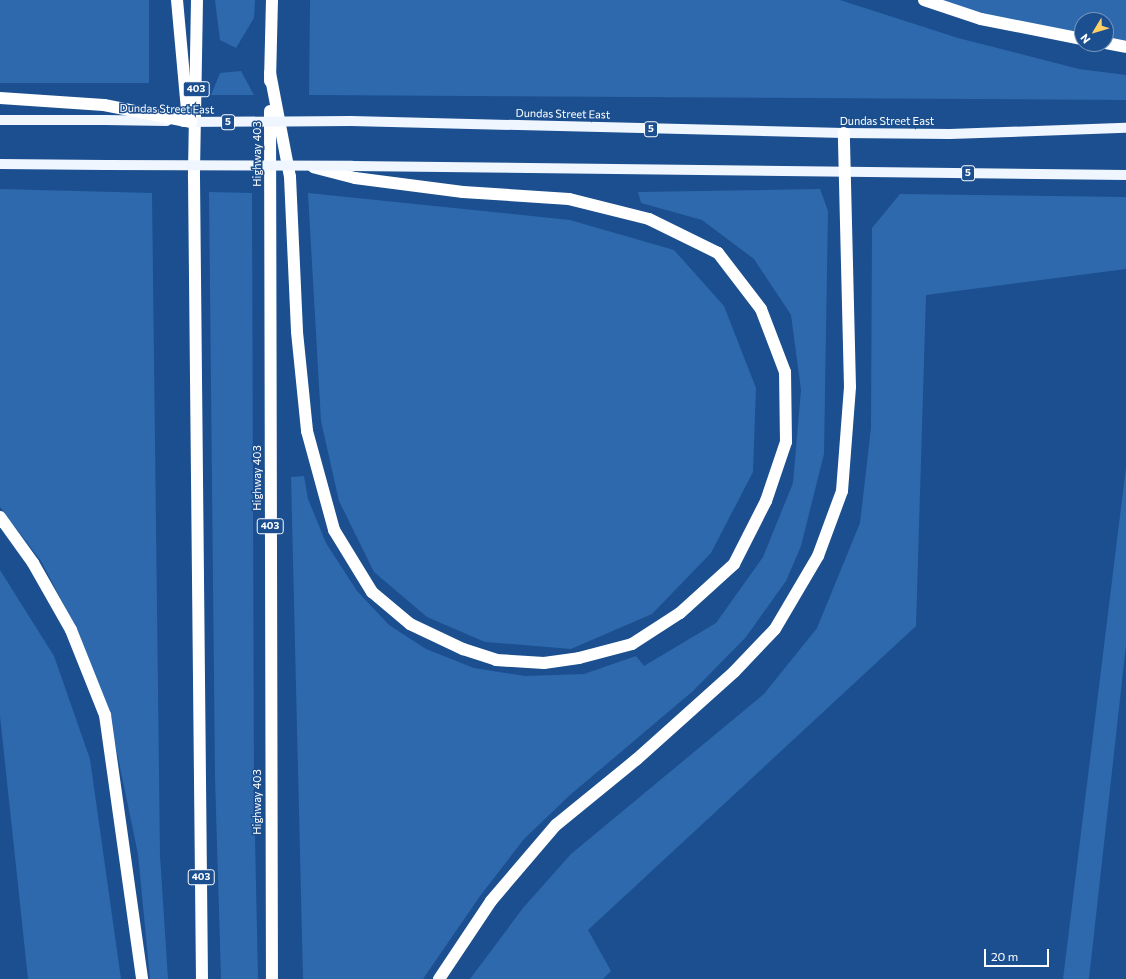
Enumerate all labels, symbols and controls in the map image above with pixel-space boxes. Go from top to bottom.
north arrow [1074,12,1114,52]
text: N [1077,32,1093,46]
road number: 403 [182,81,210,97]
street label: Dundas Street East [120,102,214,116]
street label: Dundas Street East [516,107,610,121]
road number: 5 [221,114,235,130]
street label: Dundas Street East [840,114,934,128]
street label: Highway 403 [250,121,264,187]
road number: 5 [644,121,658,137]
road number: 5 [961,165,975,181]
street label: Highway 403 [250,445,264,511]
road number: 403 [256,518,284,534]
street label: Highway 403 [250,769,264,835]
road number: 403 [187,869,215,885]
scale bar [986,941,1051,967]
text: 20 m [991,949,1018,963]

